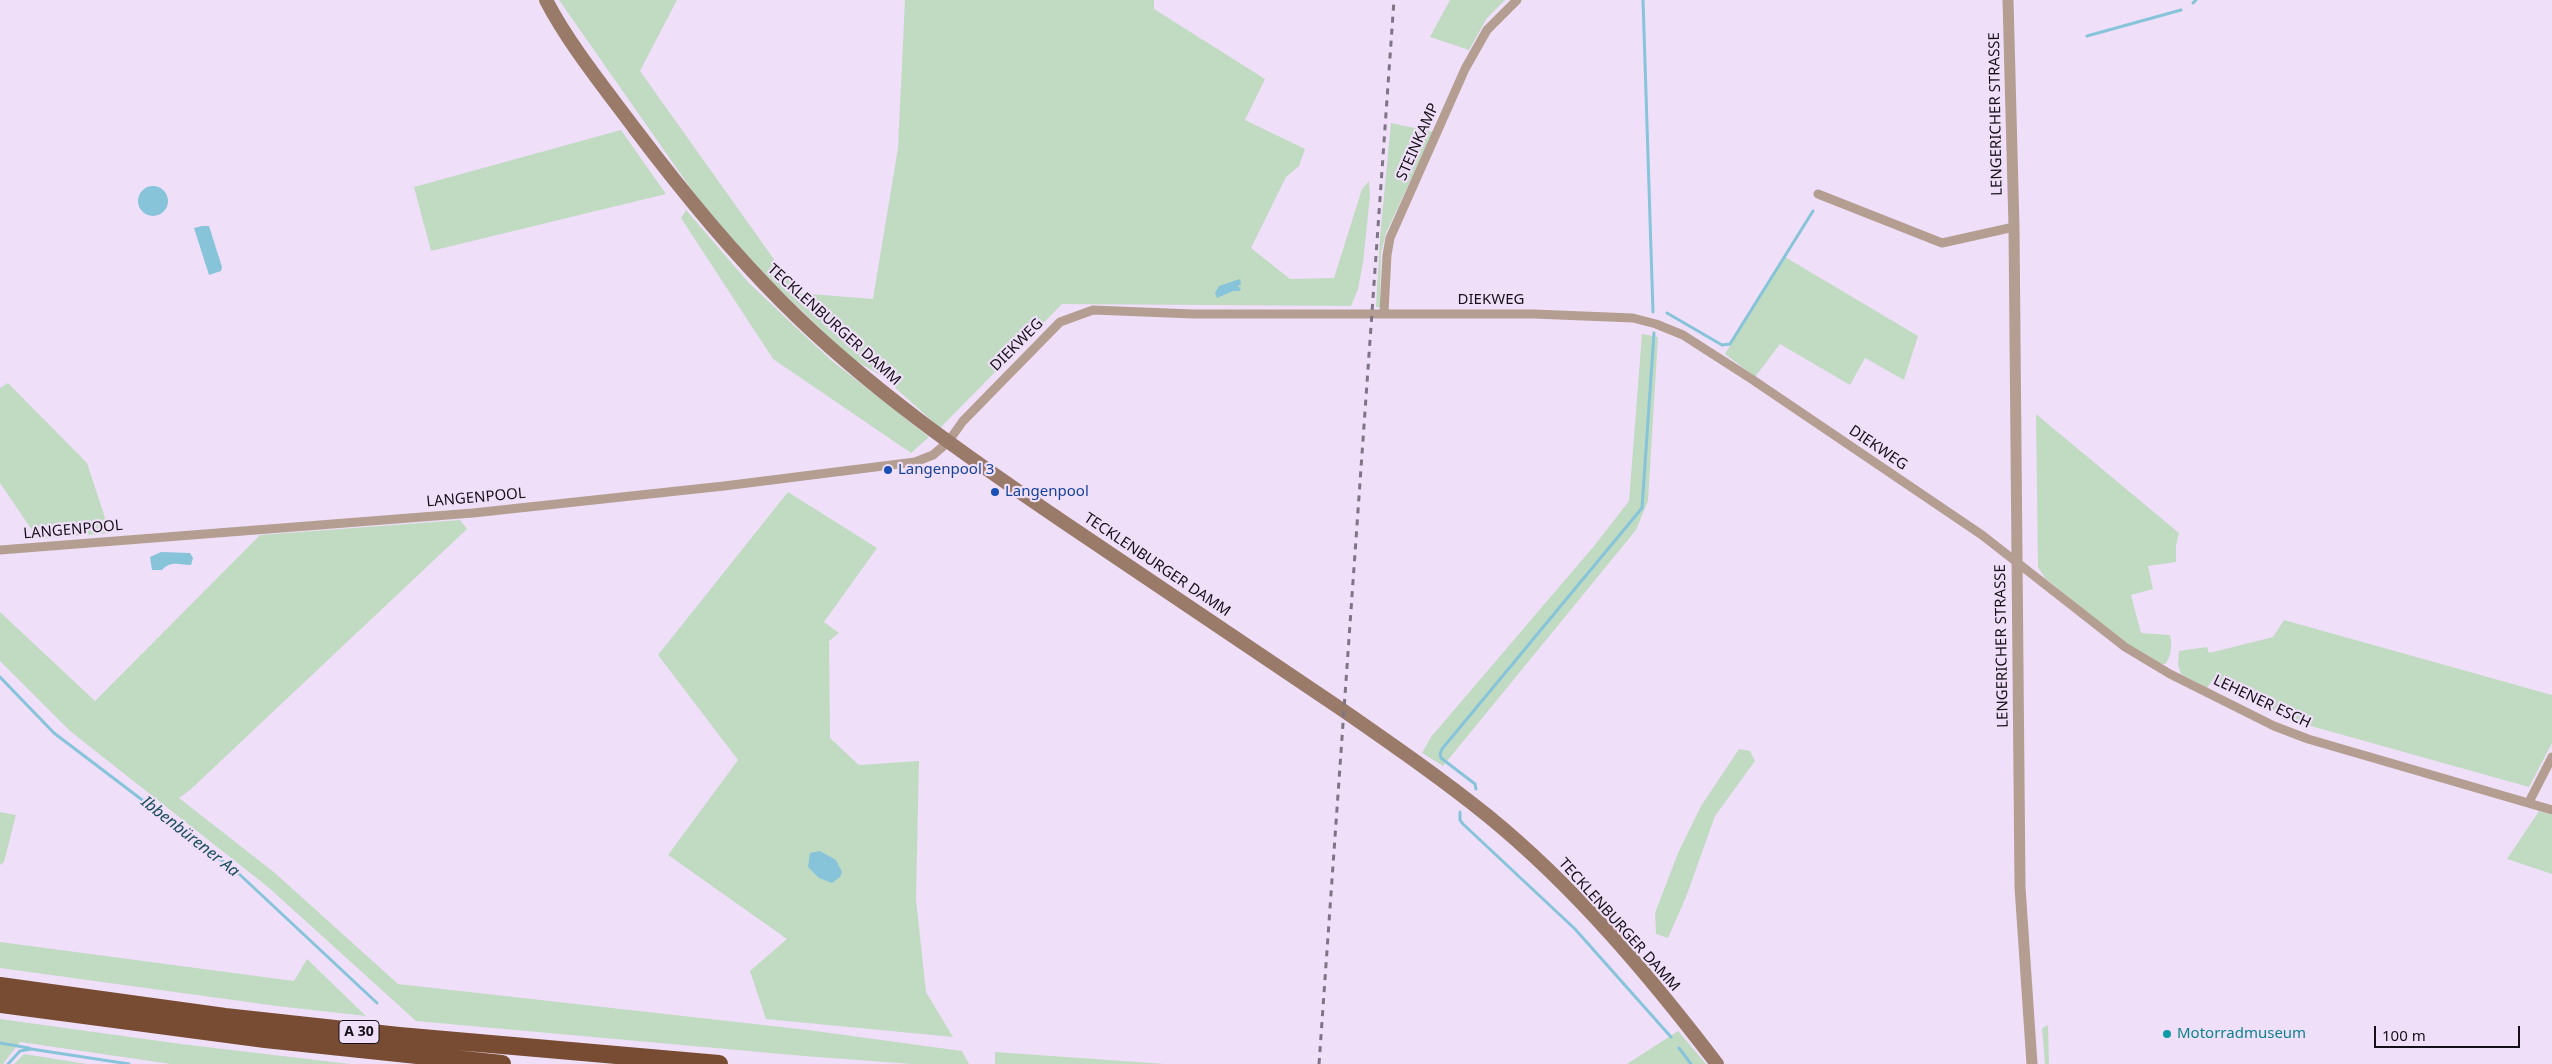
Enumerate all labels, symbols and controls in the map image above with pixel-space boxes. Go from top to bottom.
street label: LENGERICHER STRASSE [1986,32,2006,196]
street label: STEINKAMP [1393,100,1443,184]
street label: TECKLENBURGER DAMM [764,260,904,390]
street label: DIEKWEG [1458,291,1524,309]
street label: DIEKWEG [987,315,1047,375]
street label: DIEKWEG [1845,422,1911,474]
place label: Langenpool 3 [898,461,994,479]
marker: Langenpool 3 [882,464,894,476]
place label: Langenpool [1005,483,1089,501]
street label: LANGENPOOL [425,485,527,511]
marker: Langenpool [989,486,1001,498]
street label: TECKLENBURGER DAMM [1080,509,1234,621]
street label: LANGENPOOL [22,517,124,543]
street label: LENGERICHER STRASSE [1992,564,2012,728]
street label: LEHENER ESCH [2210,671,2314,733]
water label: Ibbenbürener Aa [137,793,243,881]
street label: TECKLENBURGER DAMM [1554,855,1684,995]
scale bar [2377,1016,2523,1048]
road number: A 30 [339,1020,379,1044]
place label: Motorradmuseum [2177,1025,2306,1043]
text: 100 m [2382,1025,2426,1045]
marker: Motorradmuseum [2161,1028,2173,1040]

